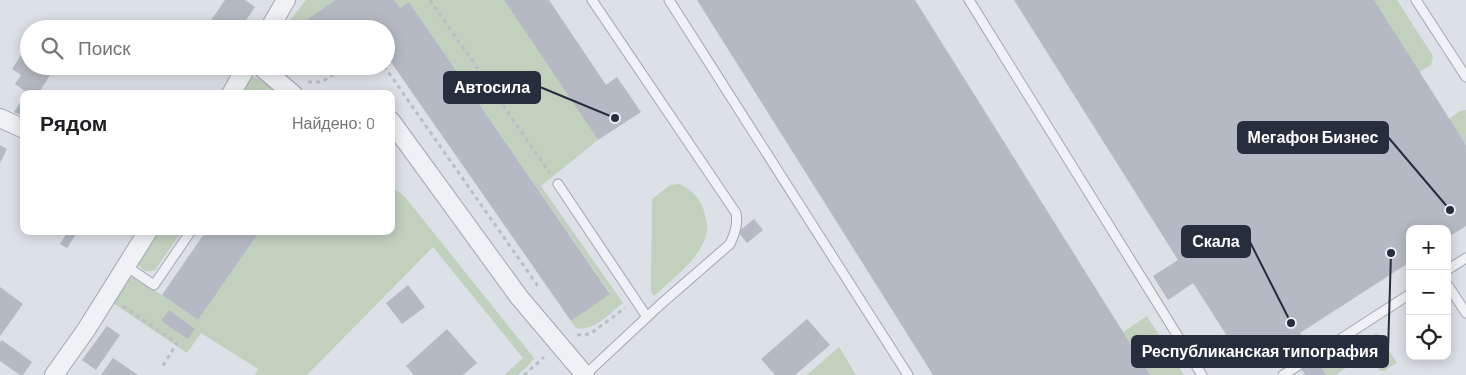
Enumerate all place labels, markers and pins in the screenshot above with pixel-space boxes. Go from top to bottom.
callout: Автосила [444,72,540,103]
callout: Мегафон Бизнес [1238,122,1388,153]
callout: Скала [1182,226,1250,257]
callout: Республиканская типография [1132,336,1388,367]

